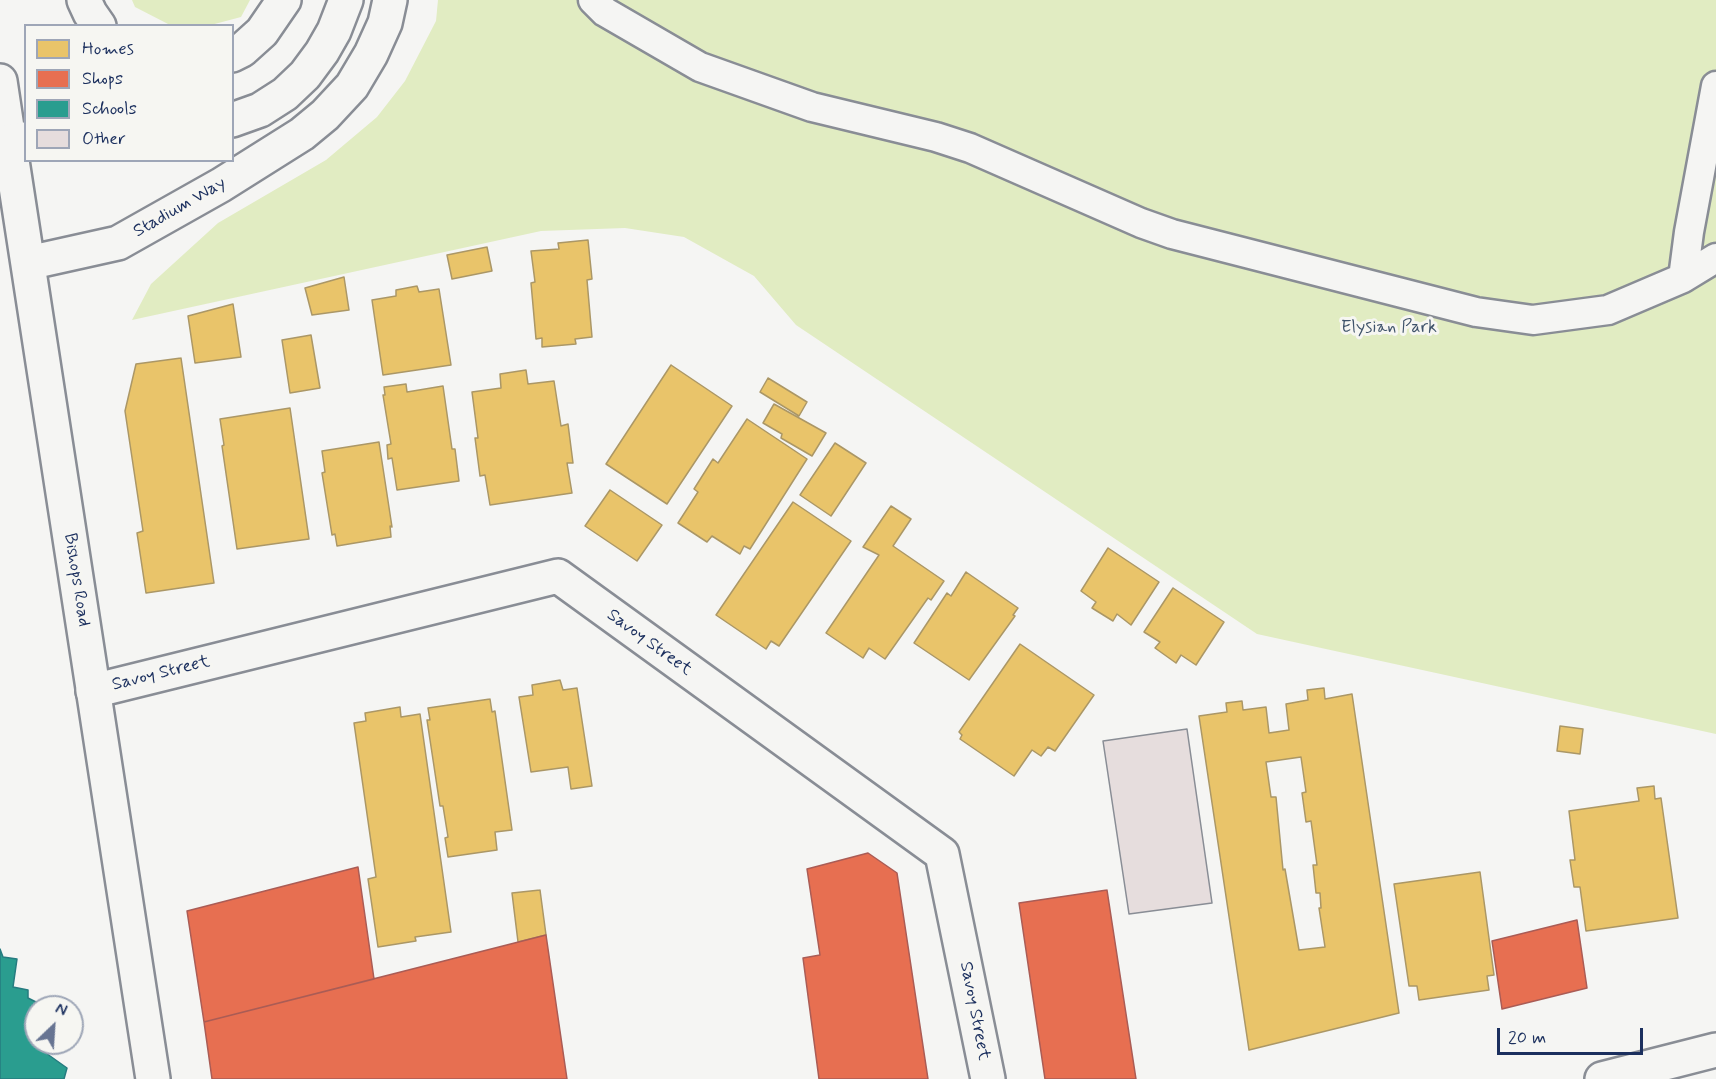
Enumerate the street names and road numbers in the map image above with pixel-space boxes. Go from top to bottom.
street label: Stadium Way [130,173,230,243]
street label: Bishops Road [58,532,94,628]
street label: Savoy Street [602,605,696,681]
street label: Savoy Street [110,651,212,697]
street label: Savoy Street [954,960,994,1062]

